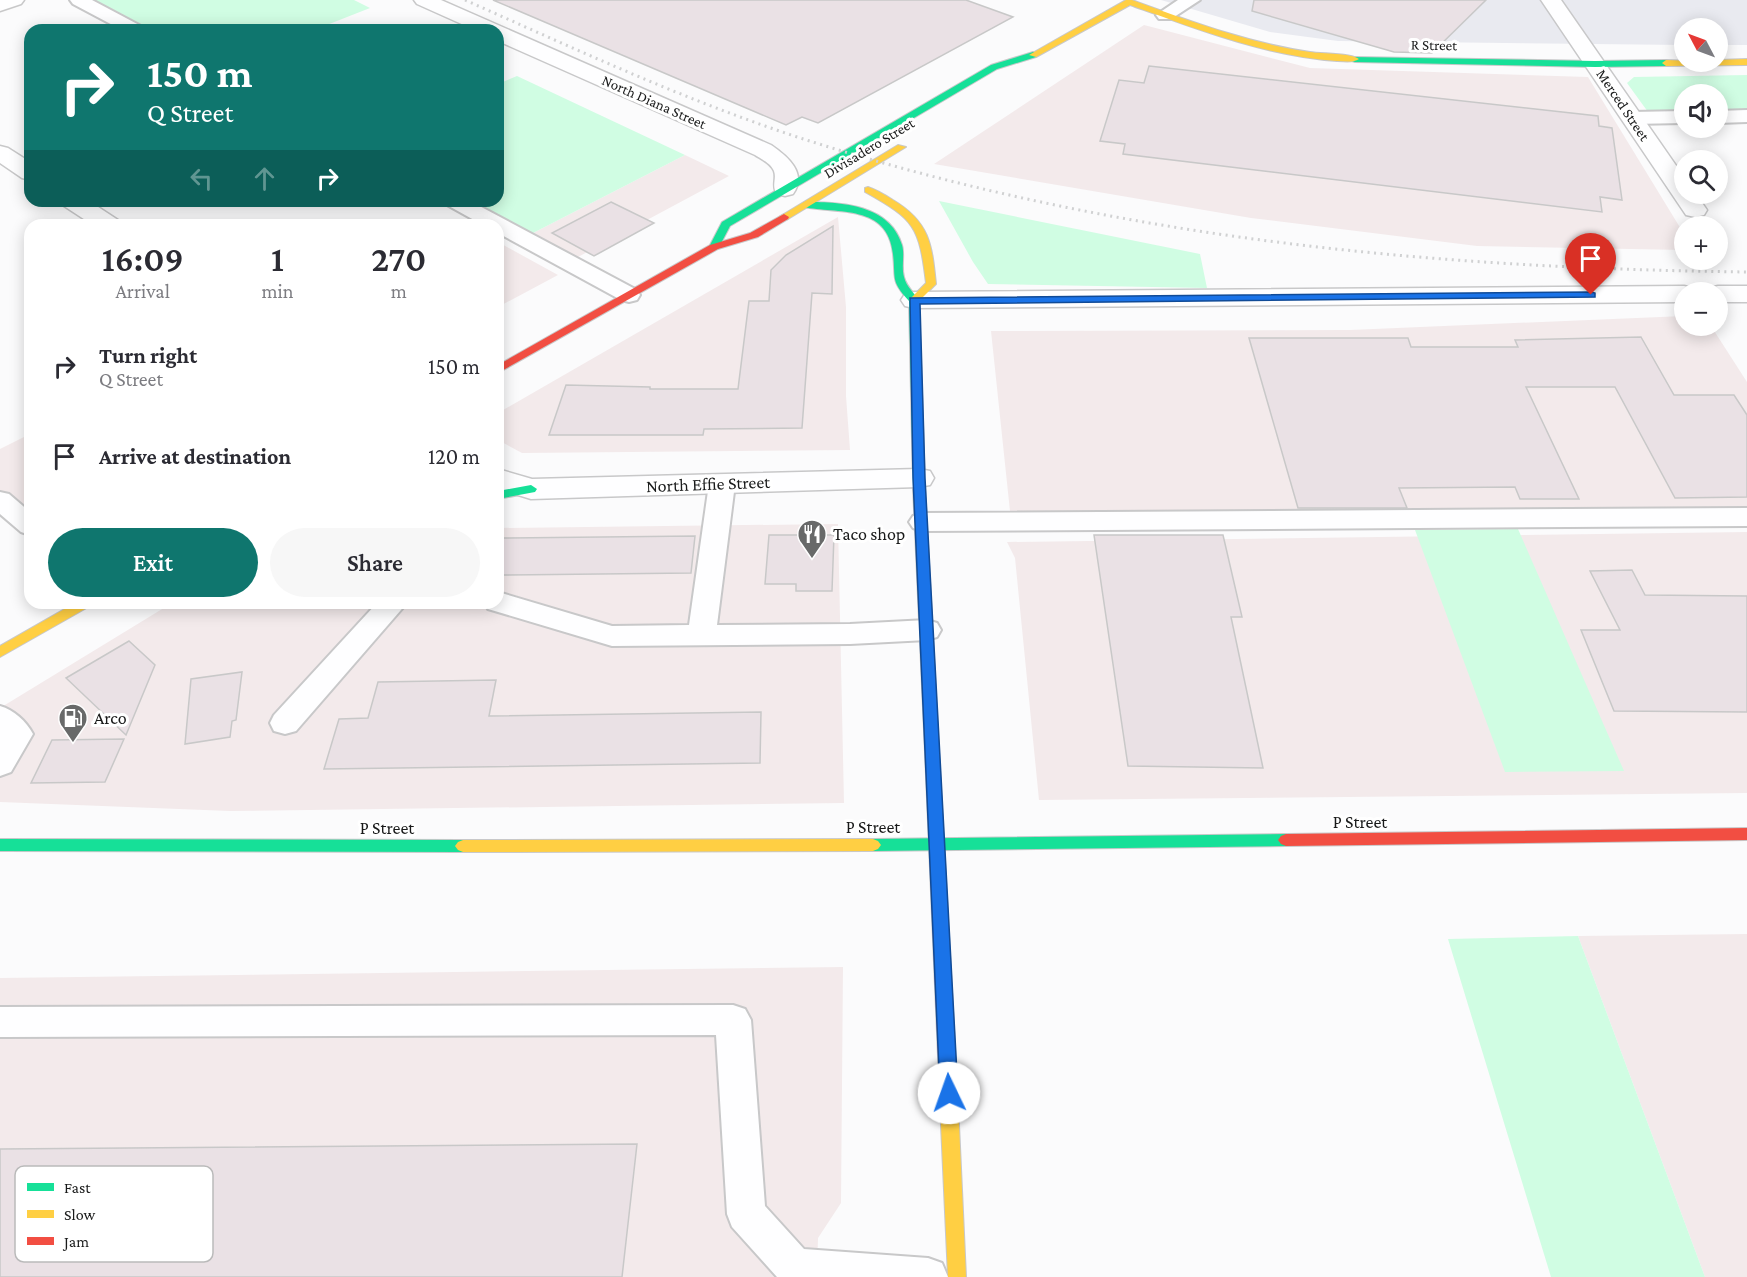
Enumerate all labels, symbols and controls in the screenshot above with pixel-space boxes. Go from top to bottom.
north arrow [1674,18,1728,72]
map controls [1674,18,1728,336]
street label: R Street [1411,37,1458,53]
icon: right [48,48,126,126]
text: 150 m [147,49,252,96]
street label: Merced Street [1593,66,1653,145]
street label: North Diana Street [599,72,709,133]
button: sound [1674,84,1728,138]
text: Q Street [147,98,233,128]
street label: Divisadero Street [821,114,918,181]
button: search [1674,150,1728,204]
icon: left [185,162,218,195]
icon: ahead [248,162,281,195]
icon: right [311,162,344,195]
button: + [1674,216,1728,270]
pin [1565,233,1616,295]
text: 16:09 [102,239,184,279]
text: 1 [271,239,284,279]
text: 270 [371,239,426,279]
icon: arrive [1574,242,1607,275]
text: Arrival [115,280,170,302]
text: min [261,280,293,302]
text: m [391,280,407,302]
button: − [1674,282,1728,336]
text: Turn right [99,343,197,368]
icon: right [48,350,81,383]
text: 150 m [428,354,480,379]
text: Q Street [99,368,163,390]
icon: arrive [48,440,81,473]
text: Arrive at destination [99,444,291,469]
text: 120 m [428,444,480,469]
street label: North Effie Street [646,472,771,496]
restaurant icon: Taco shop [796,518,828,560]
place label: Taco shop [833,524,905,544]
button: Exit [48,528,258,597]
button: Share [270,528,480,597]
fuel station icon: Arco [57,702,89,744]
place label: Arco [94,708,127,728]
street label: P Street [1333,812,1388,832]
street label: P Street [846,817,901,837]
street label: P Street [360,818,415,838]
position arrow [917,1061,981,1125]
legend [15,1166,213,1262]
text: Fast [64,1179,91,1196]
text: Slow [64,1206,96,1223]
text: Jam [62,1233,89,1251]

